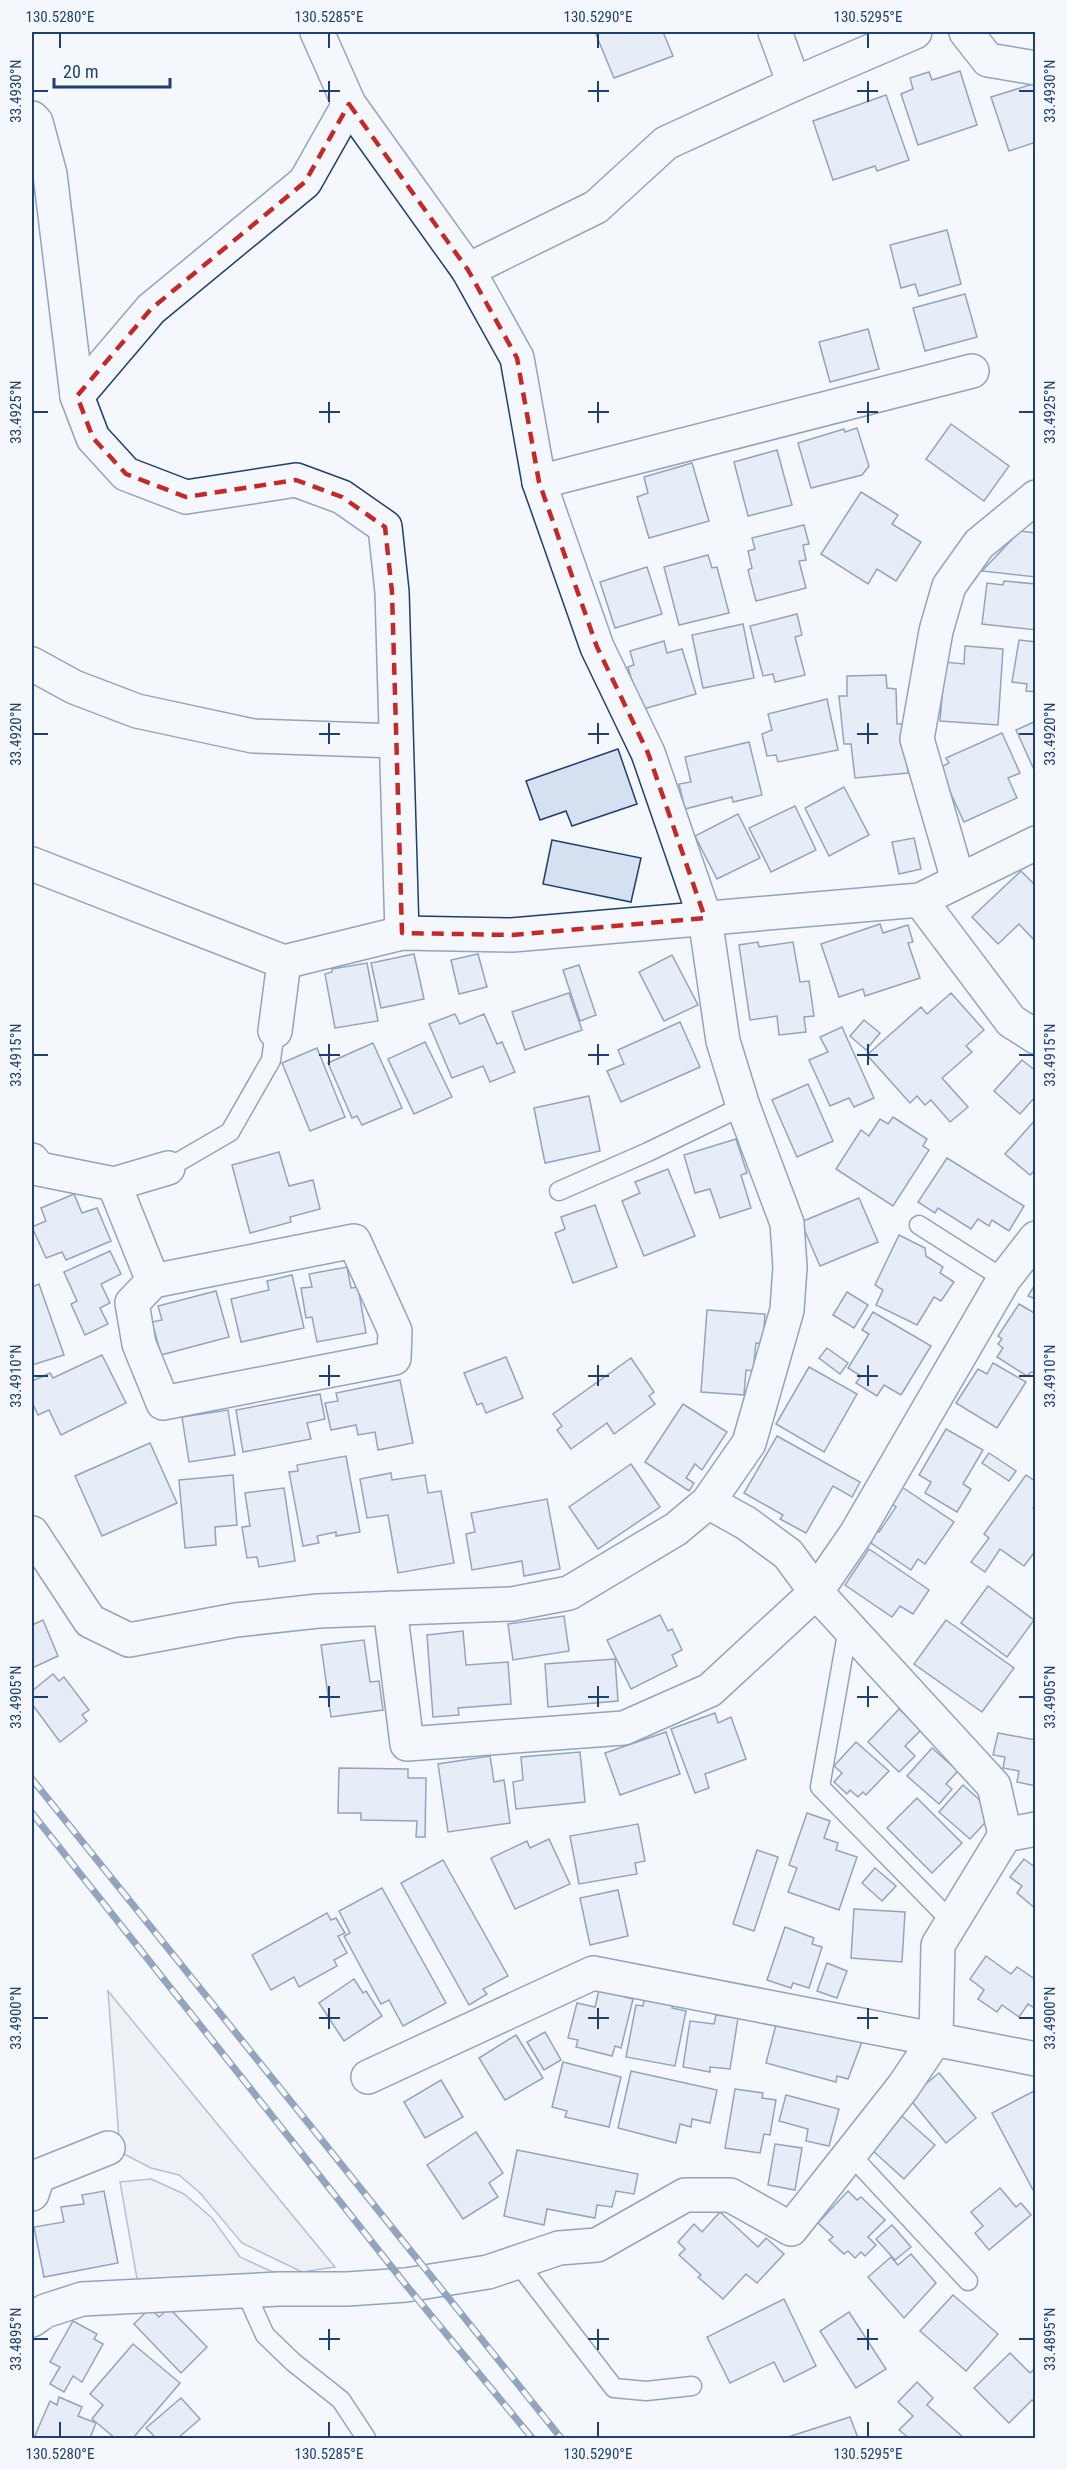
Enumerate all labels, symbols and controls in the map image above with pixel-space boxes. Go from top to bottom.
text: 130.5280°E [26,8,94,26]
text: 130.5285°E [295,8,363,26]
text: 130.5290°E [564,8,632,26]
text: 130.5295°E [834,8,902,26]
scale bar [54,51,170,89]
text: 33.4930°N [7,59,25,123]
text: 33.4930°N [1041,59,1059,123]
text: 20 m [63,61,98,82]
text: 33.4925°N [7,380,25,444]
text: 33.4925°N [1041,380,1059,444]
text: 33.4920°N [7,702,25,766]
text: 33.4920°N [1041,702,1059,766]
text: 33.4915°N [7,1023,25,1087]
text: 33.4915°N [1041,1023,1059,1087]
text: 33.4910°N [7,1344,25,1408]
text: 33.4910°N [1041,1344,1059,1408]
text: 33.4905°N [7,1665,25,1729]
text: 33.4905°N [1041,1665,1059,1729]
text: 33.4900°N [7,1986,25,2050]
text: 33.4900°N [1041,1986,1059,2050]
text: 33.4895°N [7,2307,25,2371]
text: 33.4895°N [1041,2307,1059,2371]
text: 130.5280°E [26,2445,94,2463]
text: 130.5285°E [295,2445,363,2463]
text: 130.5290°E [564,2445,632,2463]
text: 130.5295°E [834,2445,902,2463]

